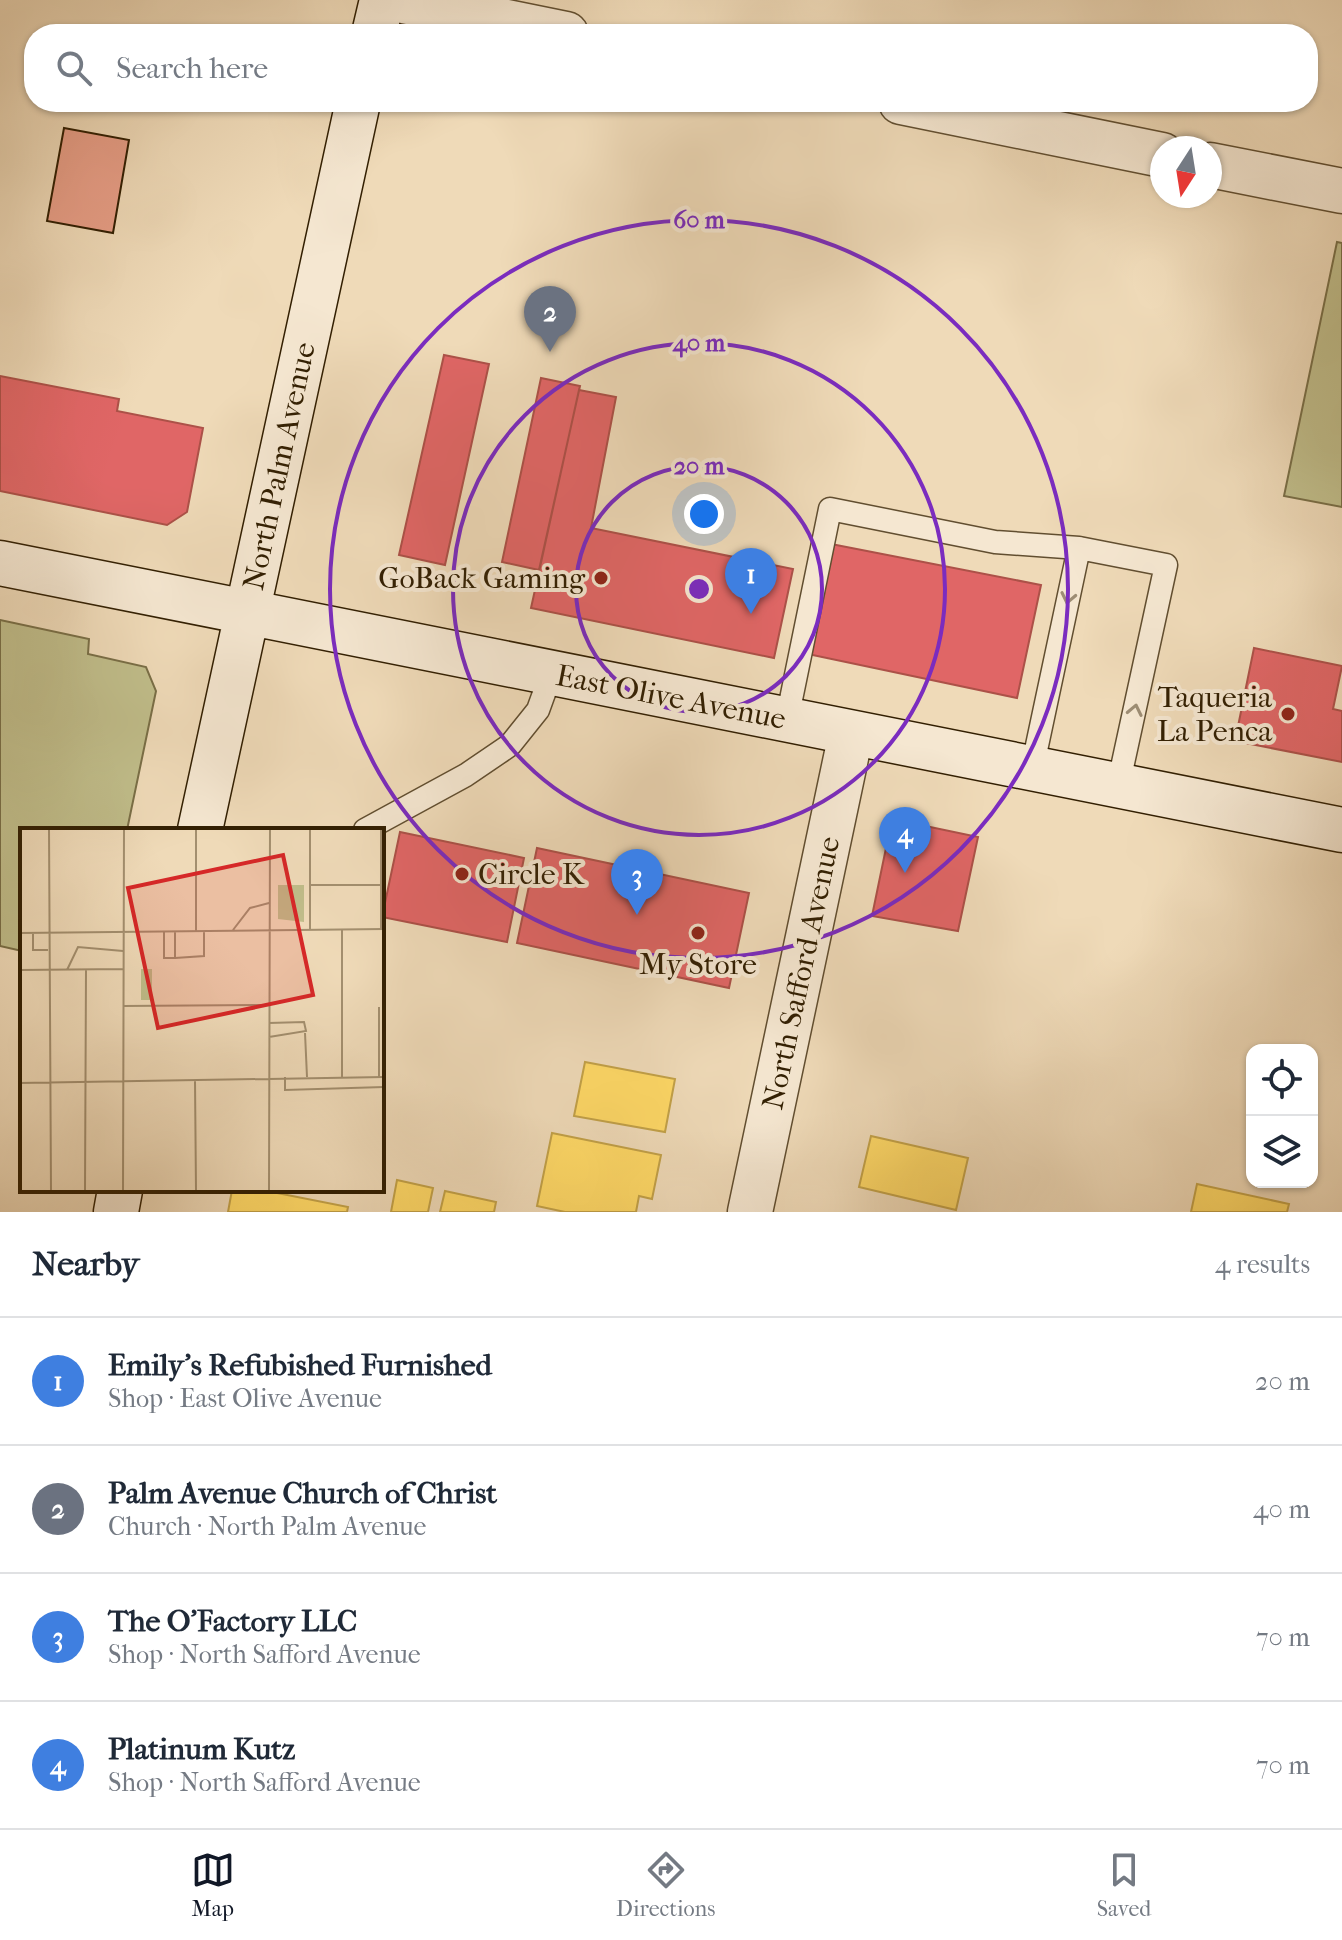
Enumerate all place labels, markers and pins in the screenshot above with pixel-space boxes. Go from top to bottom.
pin: 2 [524,286,576,352]
pin: 1 [725,548,777,614]
place label: GoBack Gaming [378,561,586,596]
marker: GoBack Gaming [592,569,610,587]
centre of rings [685,575,713,603]
place label: Taqueria La Penca [1157,680,1273,749]
marker: Taqueria La Penca [1279,705,1297,723]
pin: 4 [879,807,931,873]
pin: 3 [611,849,663,915]
place label: Circle K [478,857,585,892]
marker: Circle K [453,865,471,883]
marker: My Store [689,924,707,942]
place label: My Store [639,947,757,982]

